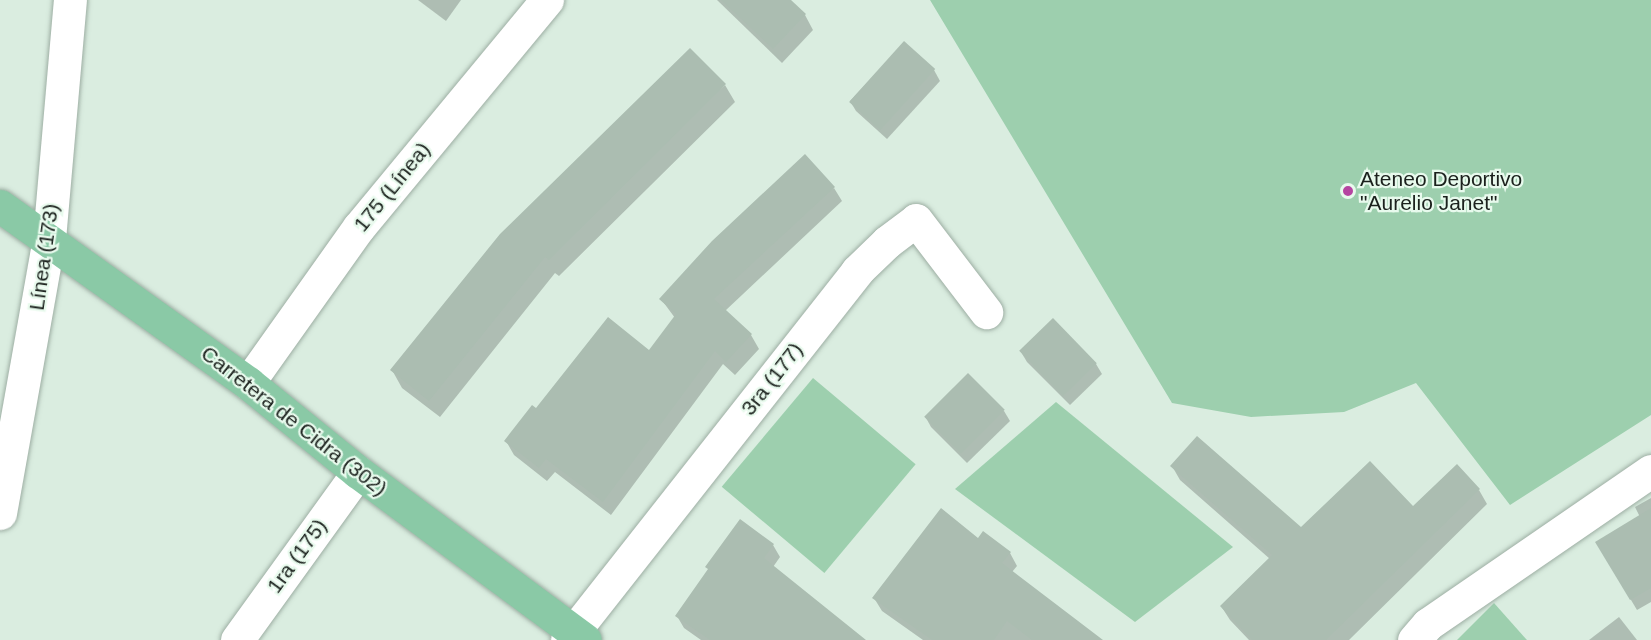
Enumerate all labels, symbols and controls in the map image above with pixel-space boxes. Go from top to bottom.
street label: 175 (Línea) [348,137,436,237]
place label: Ateneo Deportivo "Aurelio Janet" [1360,166,1522,216]
marker: Ateneo Deportivo "Aurelio Janet" [1341,184,1355,198]
street label: Línea (173) [24,202,64,312]
street label: 3ra (177) [736,338,808,420]
street label: Carretera de Cidra (302) [196,341,392,501]
street label: 1ra (175) [262,514,332,598]

